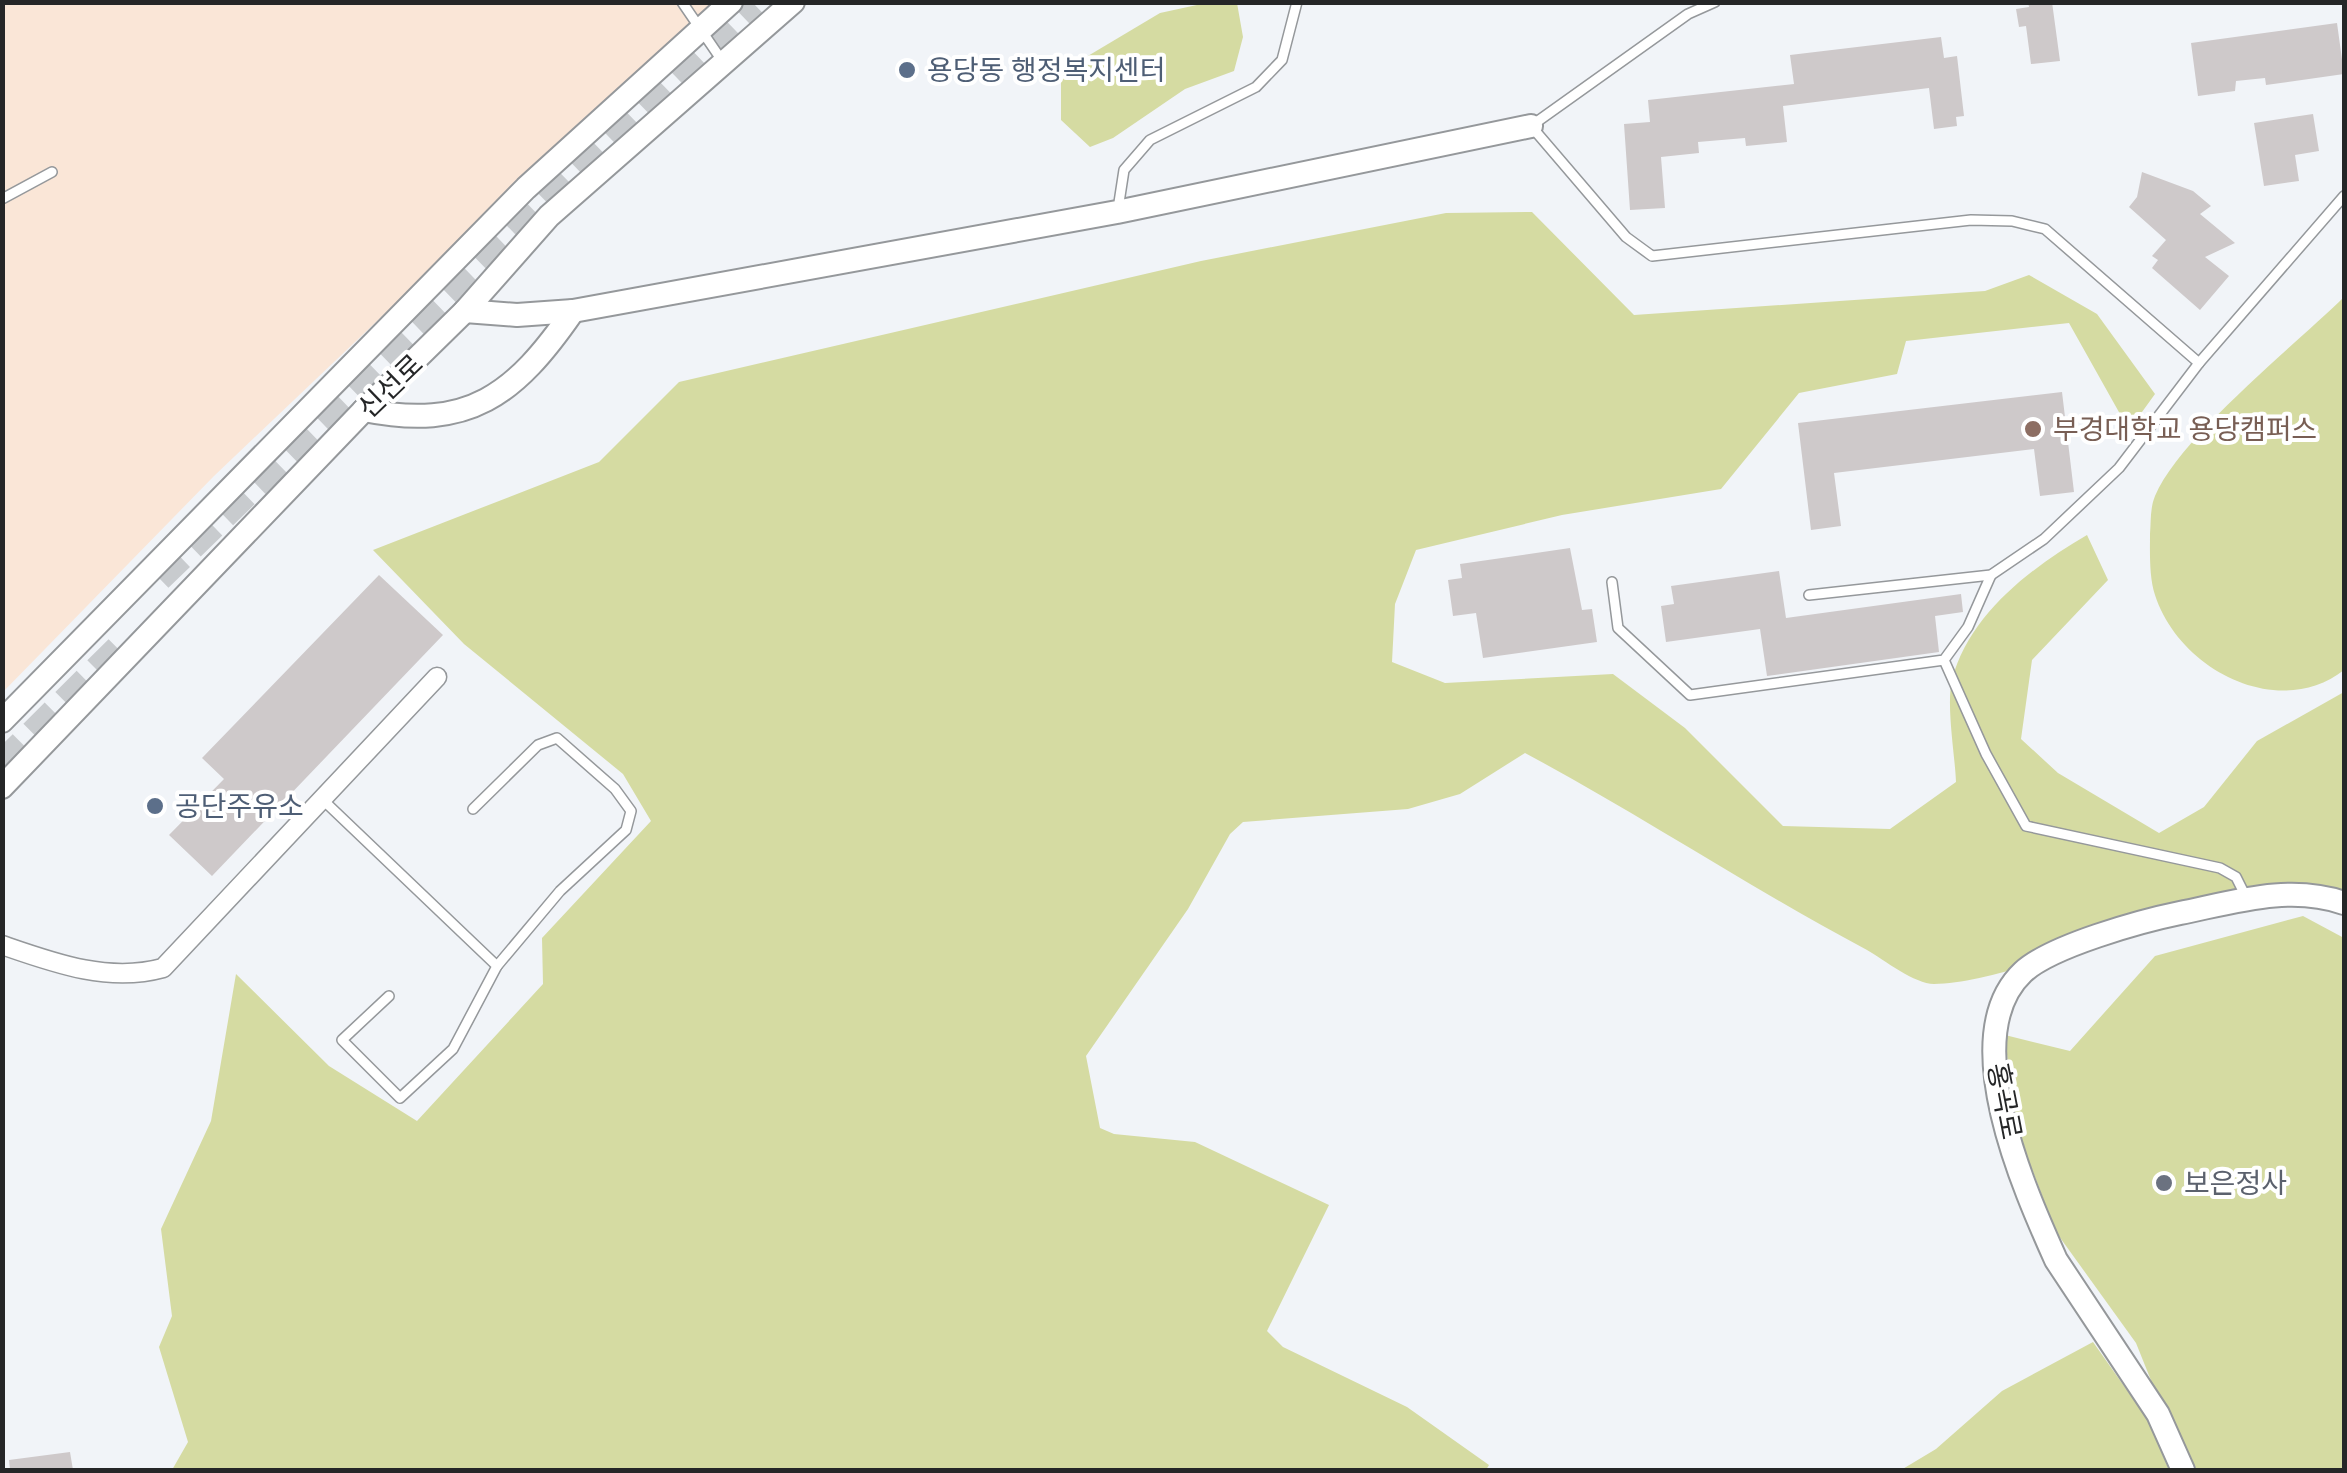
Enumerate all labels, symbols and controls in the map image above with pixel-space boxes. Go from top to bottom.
place label: 용당동 행정복지센터 [927,51,1165,88]
marker: 용당동 행정복지센터 [896,59,918,81]
street label: 신선로 [349,345,430,426]
place label: 부경대학교 용당캠퍼스 [2053,410,2317,447]
marker: 부경대학교 용당캠퍼스 [2022,418,2044,440]
place label: 공단주유소 [175,787,304,824]
marker: 공단주유소 [144,795,166,817]
street label: 홍곡로 [1980,1059,2031,1142]
place label: 보은정사 [2184,1164,2287,1201]
marker: 보은정사 [2153,1172,2175,1194]

